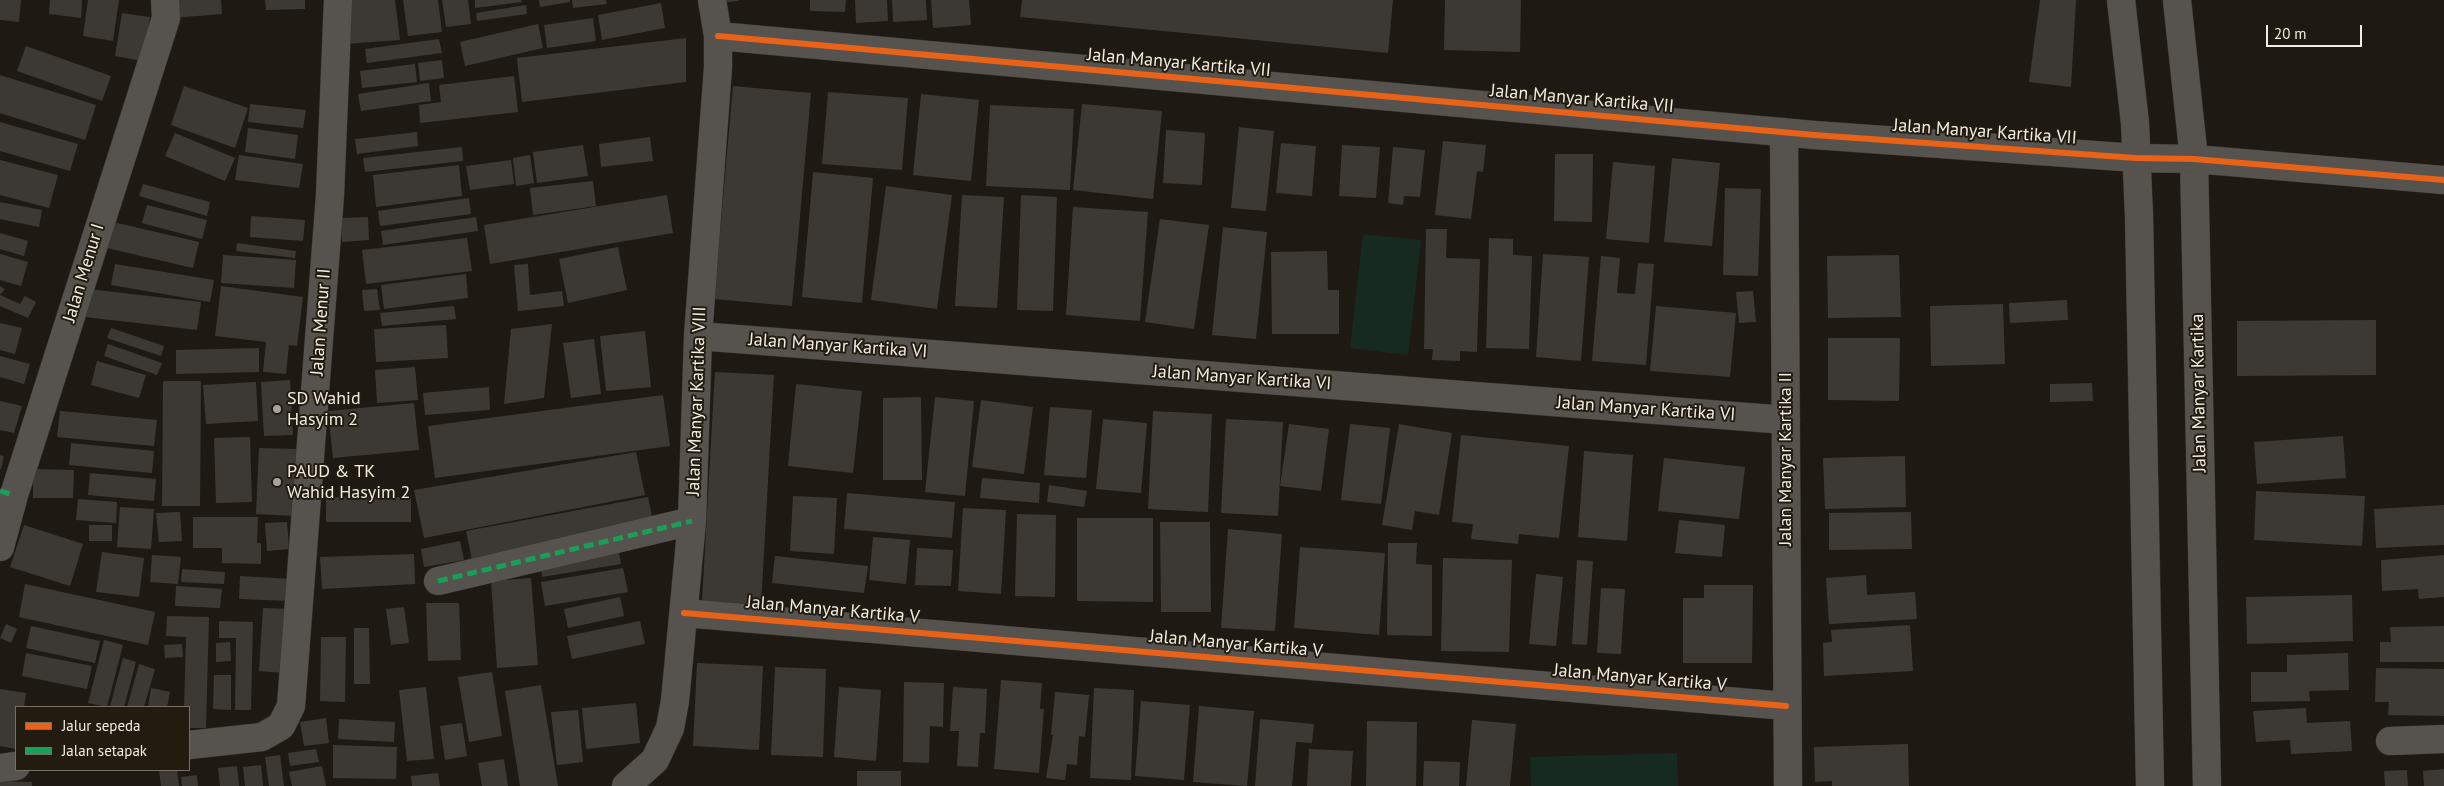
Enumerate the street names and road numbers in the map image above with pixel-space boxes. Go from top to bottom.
street label: Jalan Manyar Kartika VII [1086,44,1272,82]
street label: Jalan Manyar Kartika VII [1489,80,1675,118]
street label: Jalan Manyar Kartika VII [1892,115,2078,149]
street label: Jalan Menur I [59,221,109,325]
street label: Jalan Menur II [306,268,336,376]
street label: Jalan Manyar Kartika VIII [683,306,711,496]
street label: Jalan Manyar Kartika [2187,313,2211,473]
street label: Jalan Manyar Kartika VI [748,329,928,363]
street label: Jalan Manyar Kartika VI [1152,361,1332,395]
street label: Jalan Manyar Kartika II [1775,372,1797,546]
street label: Jalan Manyar Kartika VI [1556,392,1736,426]
street label: Jalan Manyar Kartika V [745,592,921,628]
street label: Jalan Manyar Kartika V [1148,626,1324,662]
street label: Jalan Manyar Kartika V [1552,660,1728,696]

